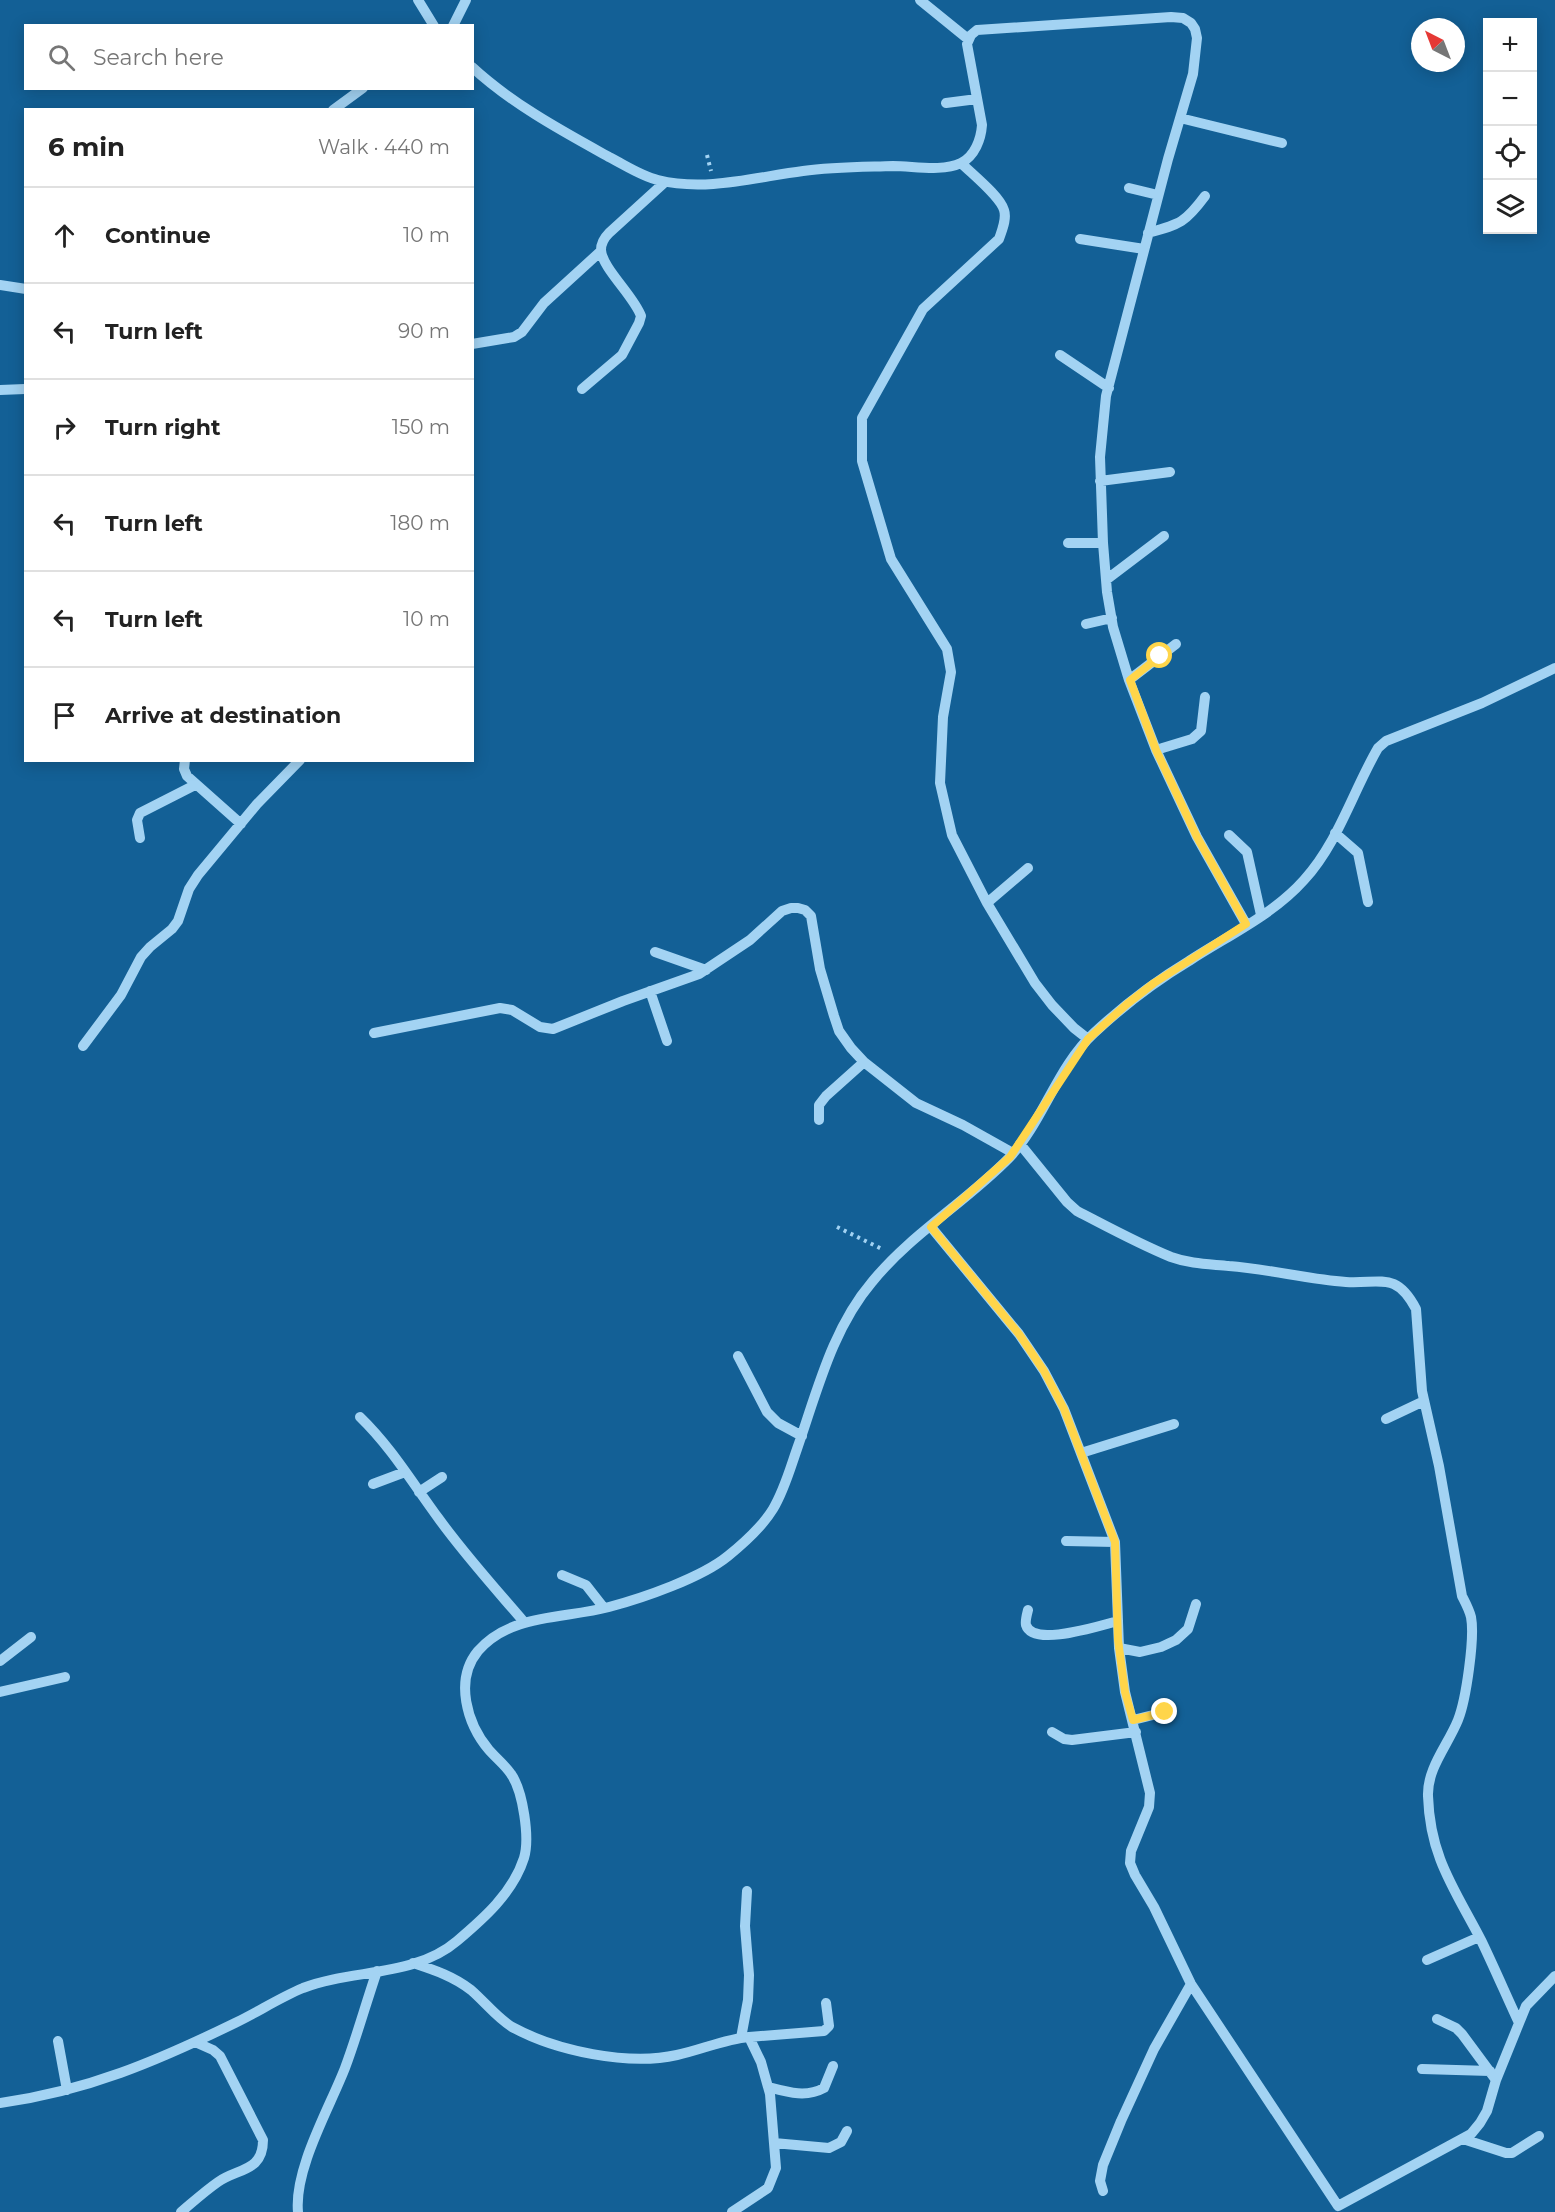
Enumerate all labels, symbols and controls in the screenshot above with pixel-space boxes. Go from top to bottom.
north arrow [1411,18,1465,72]
map controls [1483,18,1537,234]
button: + [1483,18,1537,72]
search box [24,24,474,90]
icon: search [45,41,78,74]
text: Search here [93,44,224,71]
button: − [1483,72,1537,126]
button: locate [1483,126,1537,180]
text: 6 min [48,131,125,163]
text: Walk · 440 m [318,135,450,159]
button: layers [1483,180,1537,234]
icon: ahead [48,219,81,252]
text: Continue [105,222,211,249]
text: 10 m [403,223,450,247]
icon: left [48,315,81,348]
text: Turn left [105,318,203,345]
text: 90 m [398,319,450,343]
icon: right [48,411,81,444]
text: Turn right [105,414,220,441]
text: 150 m [392,415,450,439]
icon: left [48,507,81,540]
text: Turn left [105,510,203,537]
text: 180 m [390,511,450,535]
icon: left [48,603,81,636]
text: Turn left [105,606,203,633]
text: 10 m [403,607,450,631]
route start [1146,642,1172,668]
icon: arrive [48,699,81,732]
text: Arrive at destination [105,702,341,729]
route end [1151,1698,1177,1724]

